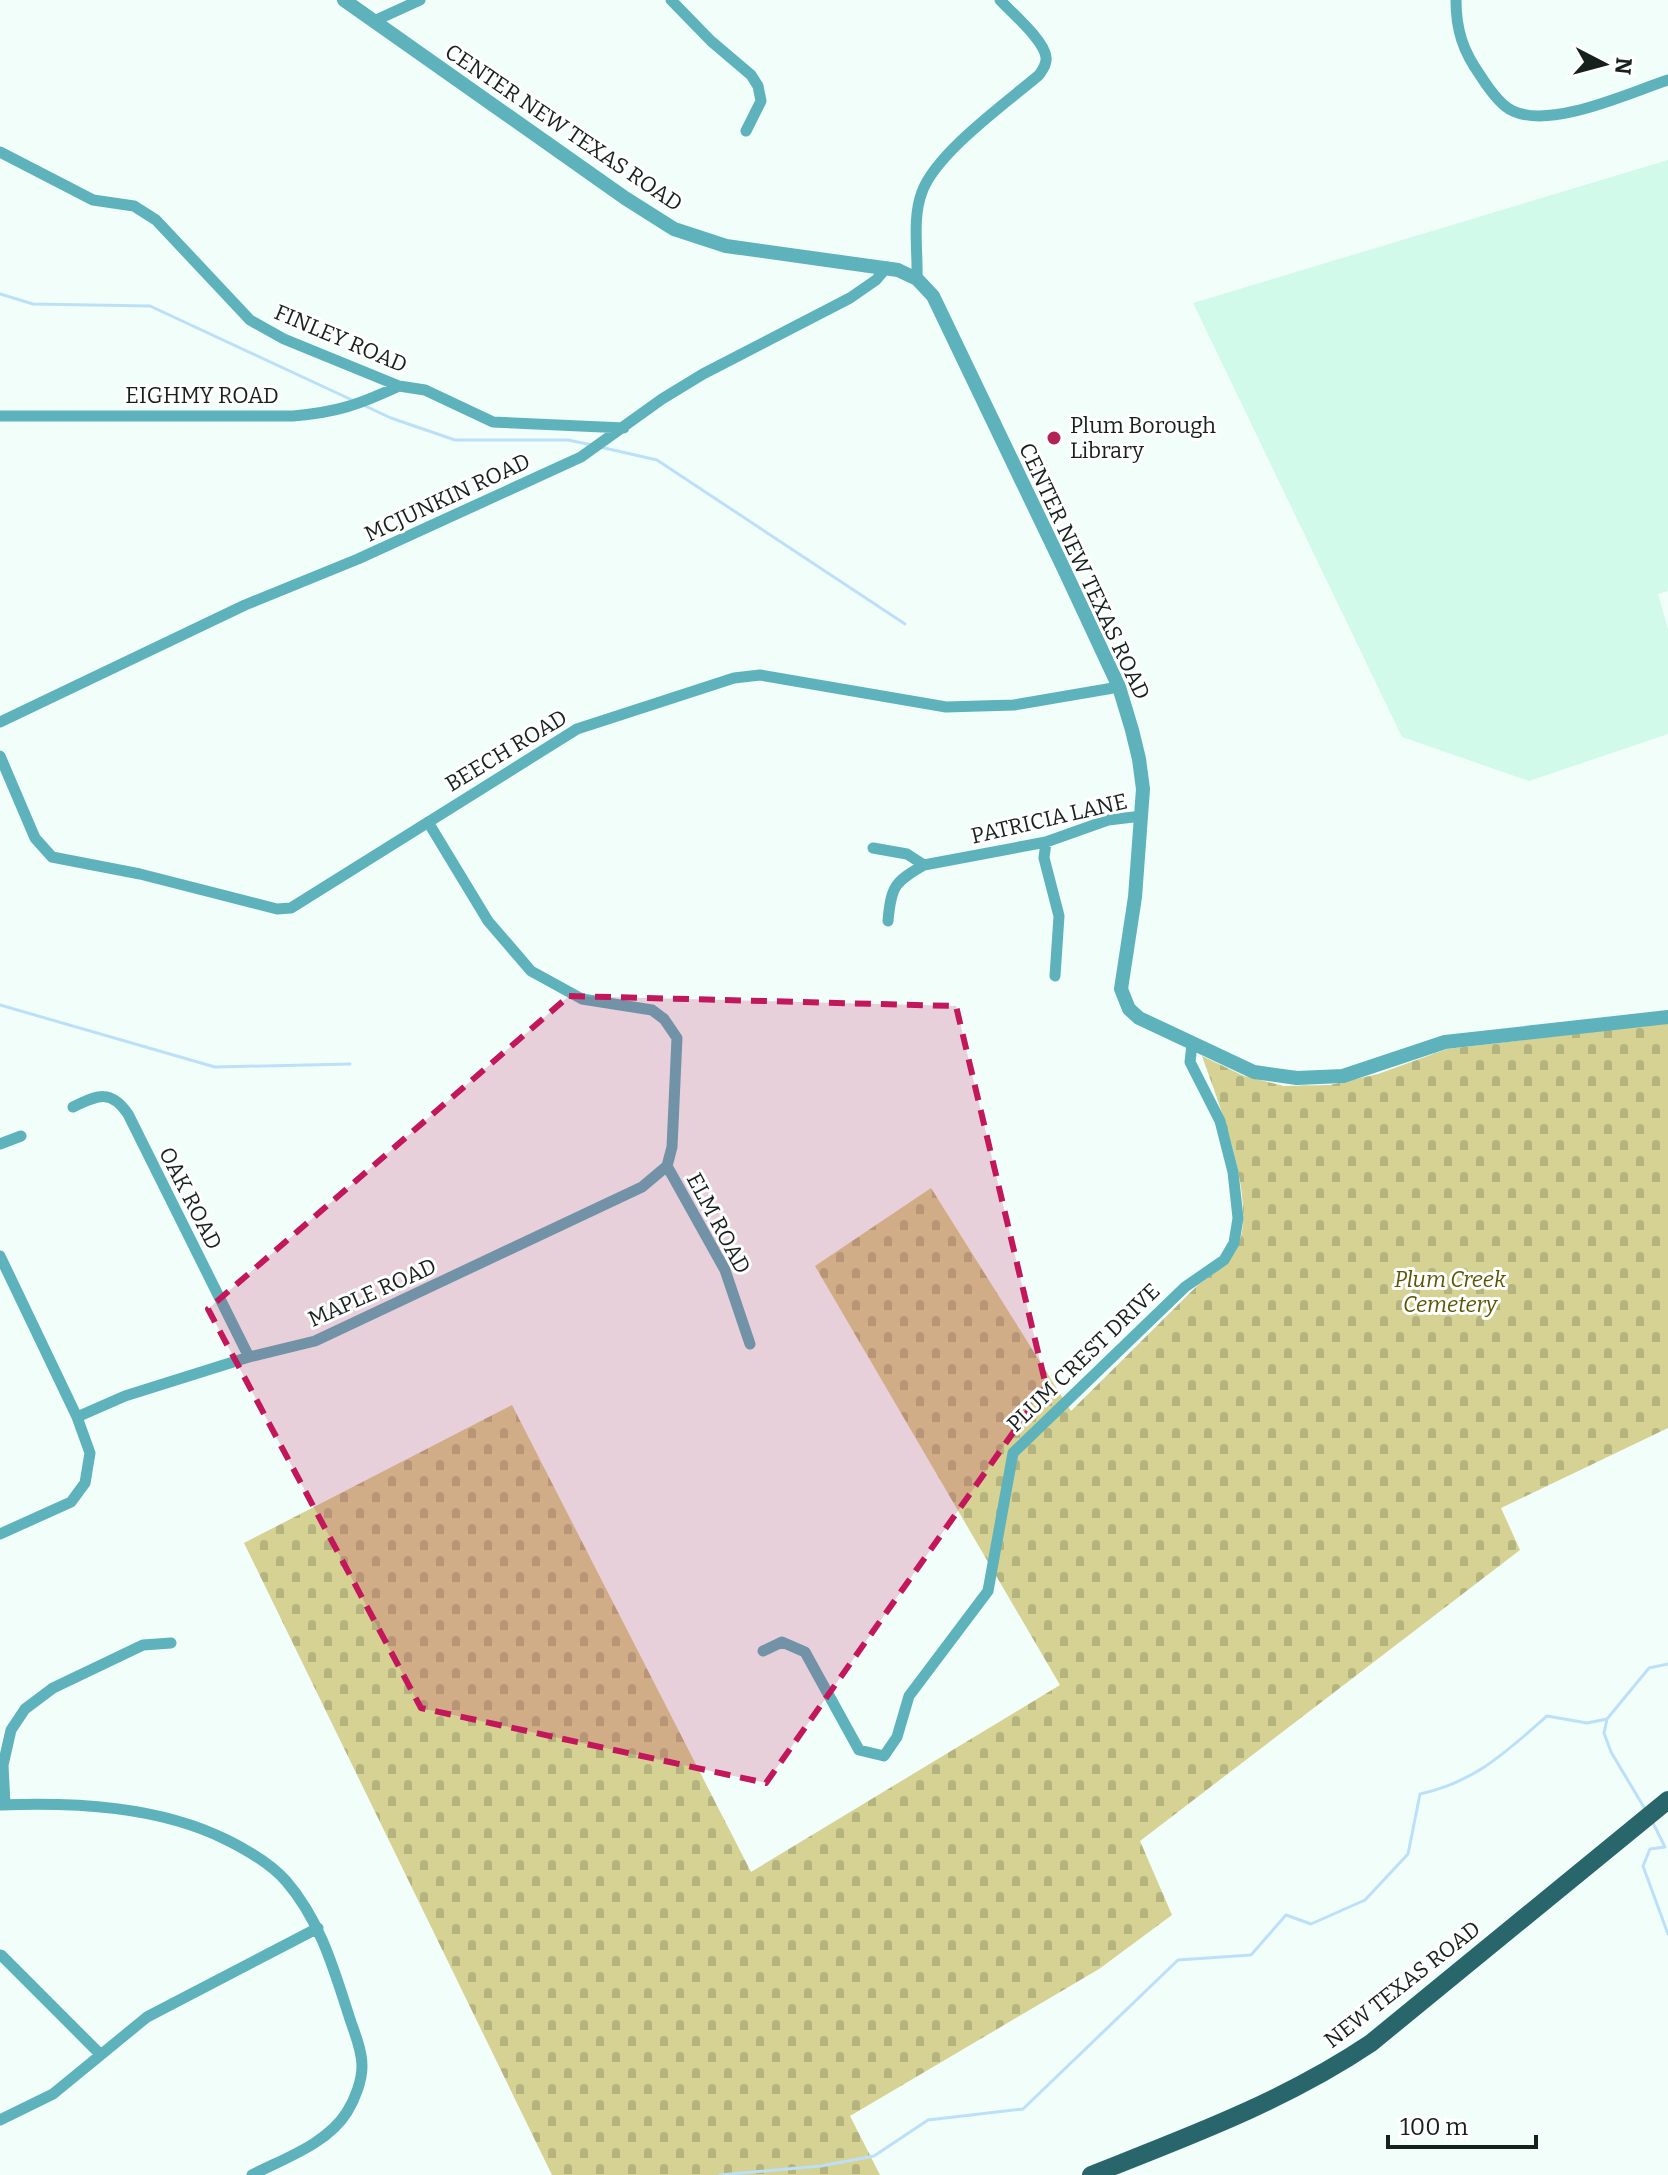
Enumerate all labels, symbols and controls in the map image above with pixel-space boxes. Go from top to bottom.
north arrow [1564,24,1644,104]
street label: CENTER NEW TEXAS ROAD [440,38,687,217]
text: N [1609,56,1638,76]
street label: FINLEY ROAD [270,298,411,379]
street label: EIGHMY ROAD [125,382,279,409]
place label: Plum Borough Library [1070,412,1216,464]
marker: Plum Borough Library [1045,429,1063,447]
street label: CENTER NEW TEXAS ROAD [1013,438,1156,704]
street label: MCJUNKIN ROAD [360,447,534,548]
street label: BEECH ROAD [441,704,572,797]
street label: PATRICIA LANE [968,787,1130,850]
street label: OAK ROAD [153,1142,228,1254]
street label: ELM ROAD [681,1168,756,1278]
street label: MAPLE ROAD [304,1252,440,1333]
park label: Plum Creek Cemetery [1394,1266,1507,1318]
street label: PLUM CREST DRIVE [1001,1277,1165,1437]
street label: NEW TEXAS ROAD [1319,1915,1486,2054]
scale bar [1388,2099,1536,2149]
text: 100 m [1400,2113,1468,2141]

